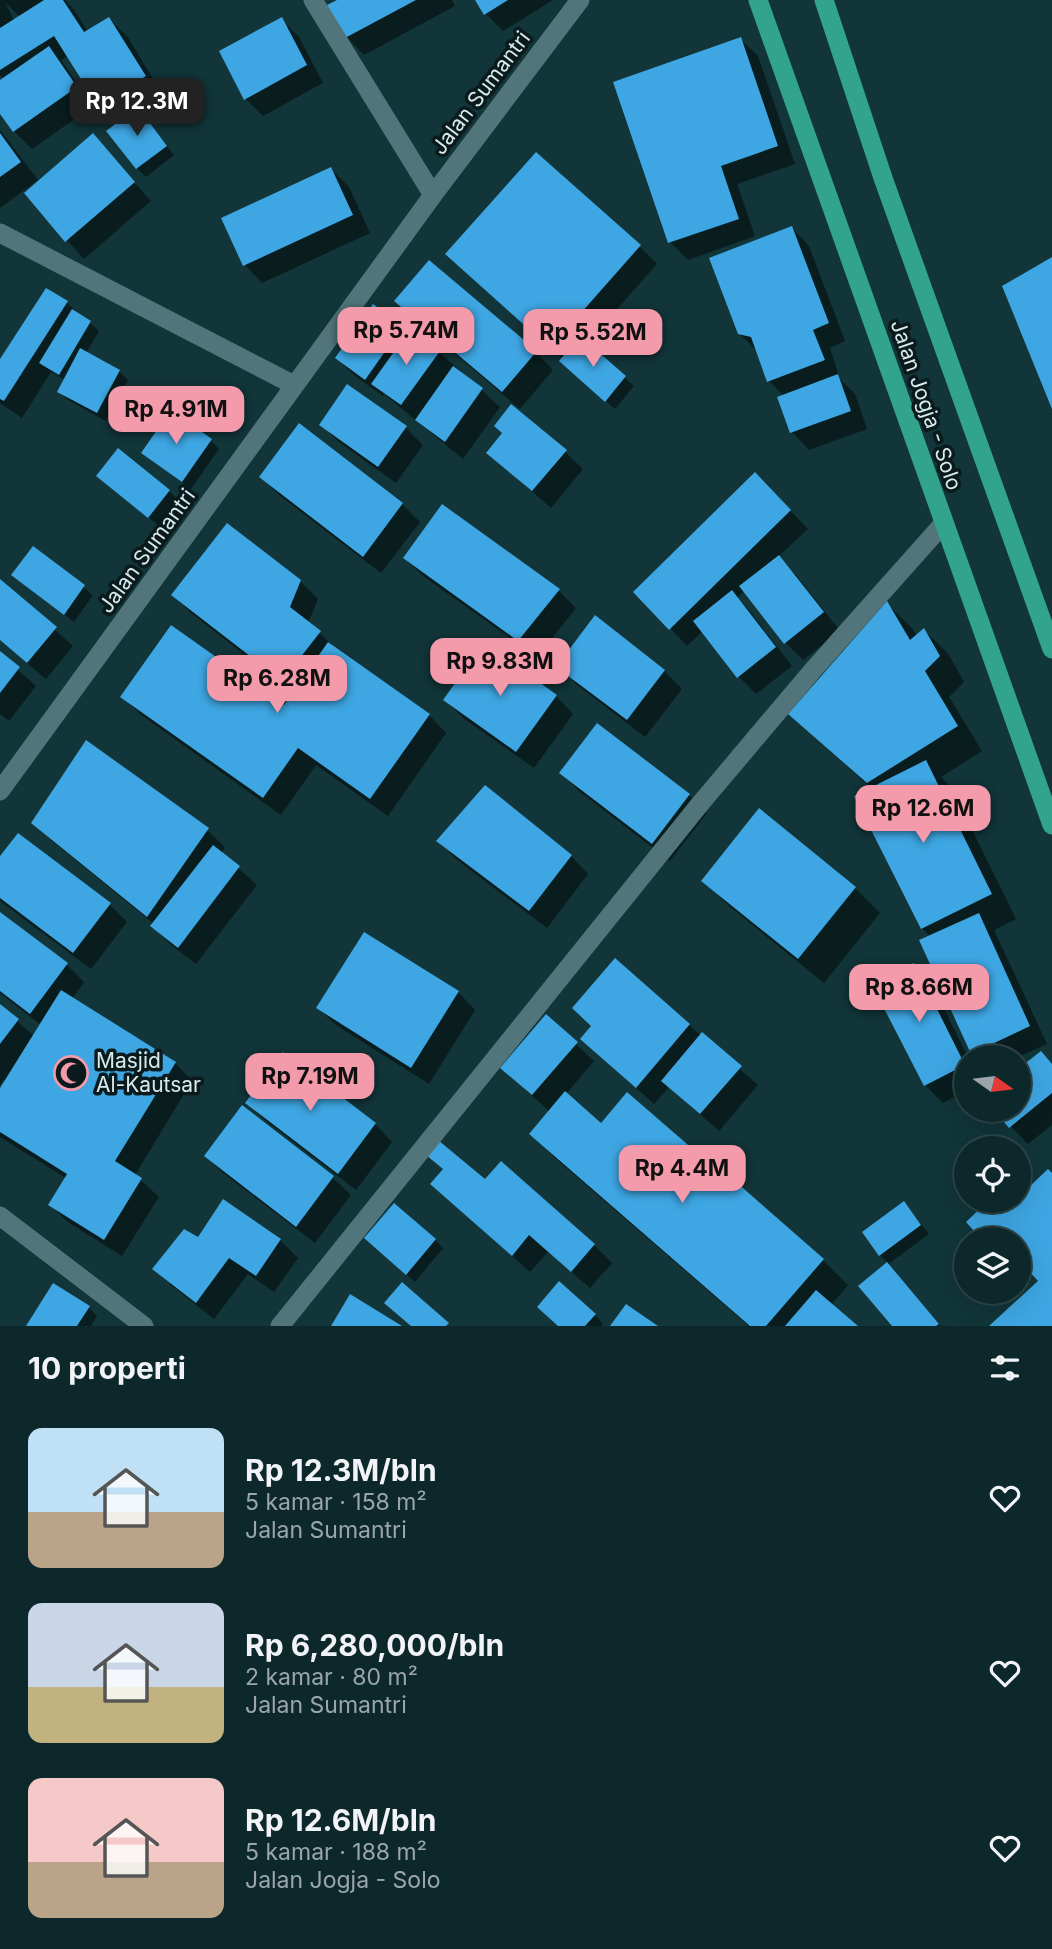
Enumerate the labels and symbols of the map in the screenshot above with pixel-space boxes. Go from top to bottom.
street label: Jalan Sumantri [426,26,535,159]
pin: Rp 12.3M [65,78,209,138]
pin: Rp 5.74M [334,308,478,367]
pin: Rp 5.52M [521,310,665,369]
street label: Jalan Jogja - Solo [886,316,967,493]
pin: Rp 4.91M [104,386,248,446]
street label: Jalan Sumantri [93,484,200,618]
pin: Rp 9.83M [428,638,572,698]
pin: Rp 6.28M [205,656,349,715]
pin: Rp 12.6M [851,786,995,845]
pin: Rp 8.66M [847,964,991,1024]
north arrow [954,1045,1031,1122]
place label: Masjid Al-Kautsar [96,1048,201,1097]
mosque icon: Masjid Al-Kautsar [52,1054,90,1092]
pin: Rp 7.19M [238,1054,382,1113]
pin: Rp 4.4M [617,1146,747,1205]

